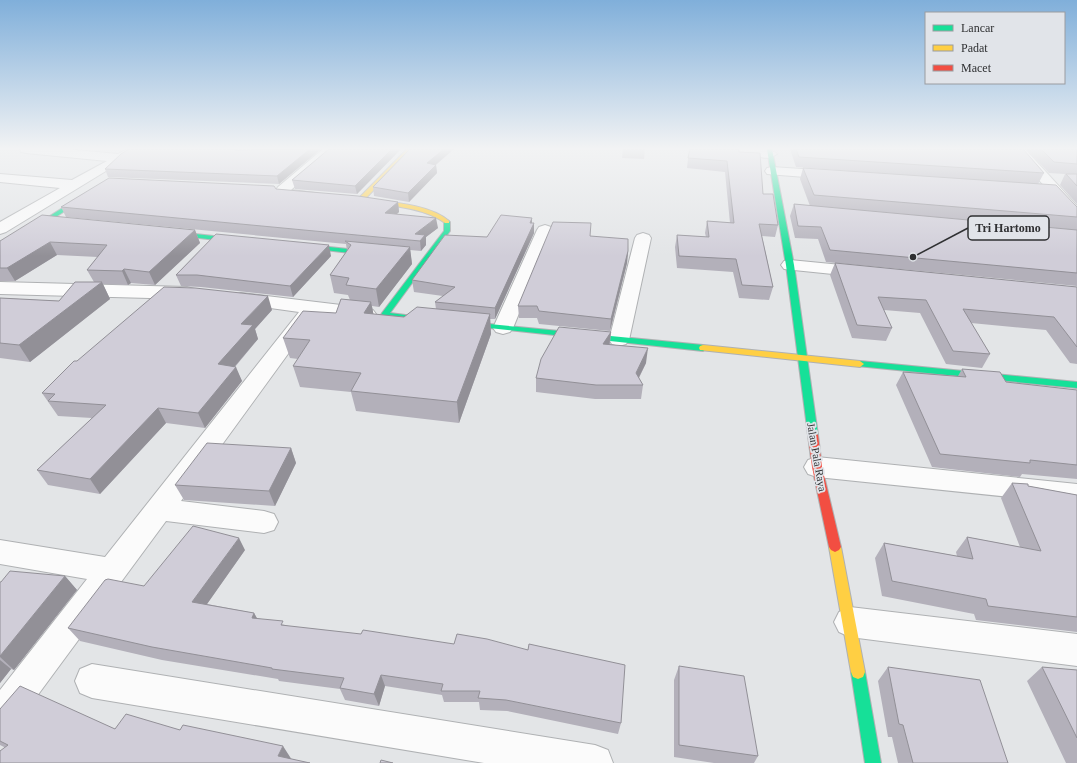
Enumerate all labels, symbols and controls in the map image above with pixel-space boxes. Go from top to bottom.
legend [925,12,1065,84]
text: Lancar [961,21,994,35]
text: Padat [961,41,988,55]
text: Macet [961,61,992,75]
callout: Tri Hartomo [968,216,1049,240]
text: Tri Hartomo [975,221,1041,235]
street label: Jalan Pala Raya [805,422,829,492]

